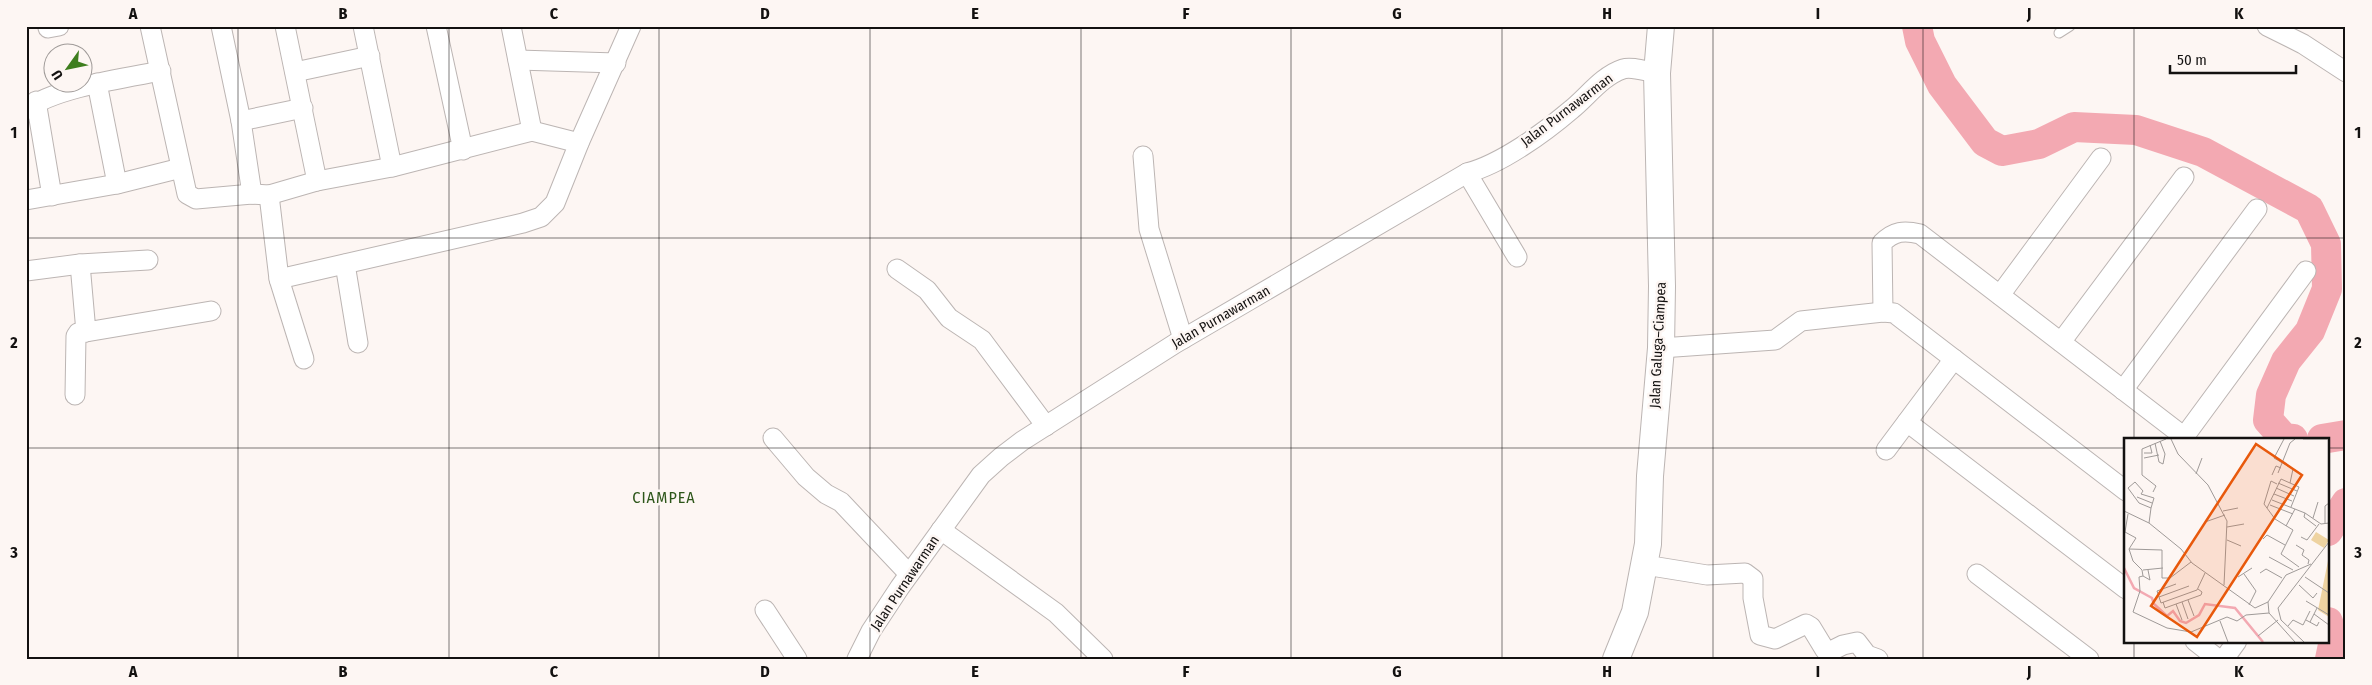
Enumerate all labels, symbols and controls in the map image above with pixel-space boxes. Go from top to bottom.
text: A [128,4,138,23]
text: B [339,4,348,23]
text: C [550,4,559,23]
text: D [760,4,770,23]
text: E [971,4,979,23]
text: F [1182,4,1190,23]
text: G [1392,4,1402,23]
text: H [1602,4,1612,23]
text: I [1816,4,1820,23]
text: J [2026,4,2031,23]
text: K [2234,4,2244,23]
north arrow [42,42,92,92]
scale bar [2170,42,2296,74]
text: 50 m [2177,51,2207,69]
text: U [48,67,67,83]
street label: Jalan Purnawarman [1518,70,1616,150]
text: 1 [11,123,17,142]
text: 1 [2355,123,2361,142]
street label: Jalan Galuga–Ciampea [1646,281,1670,409]
street label: Jalan Purnawarman [1169,282,1273,352]
text: 2 [9,333,18,352]
text: 2 [2353,333,2362,352]
inset map [2124,438,2330,642]
district label: CIAMPEA [632,488,696,507]
street label: Jalan Purnawarman [867,532,943,634]
text: 3 [9,543,18,562]
text: 3 [2353,543,2362,562]
text: A [128,662,138,681]
text: B [339,662,348,681]
text: C [550,662,559,681]
text: D [760,662,770,681]
text: E [971,662,979,681]
text: F [1182,662,1190,681]
text: G [1392,662,1402,681]
text: H [1602,662,1612,681]
text: I [1816,662,1820,681]
text: J [2026,662,2031,681]
text: K [2234,662,2244,681]

